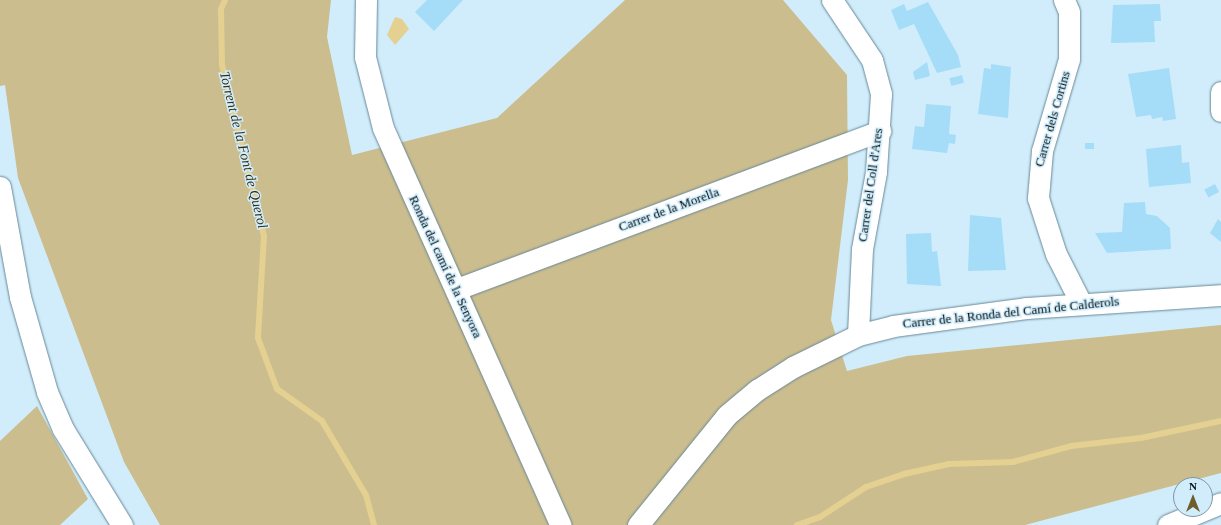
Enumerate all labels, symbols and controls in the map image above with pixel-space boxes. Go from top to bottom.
street label: Carrer dels Cortins [1032,69,1074,169]
water label: Torrent de la Font de Querol [215,70,271,230]
street label: Carrer del Coll d'Ares [855,127,887,243]
street label: Carrer de la Morella [617,185,721,235]
street label: Ronda del camí de la Senyora [405,193,485,341]
street label: Carrer de la Ronda del Camí de Calderols [902,294,1120,332]
north arrow [1173,477,1213,517]
text: N [1189,480,1197,492]

